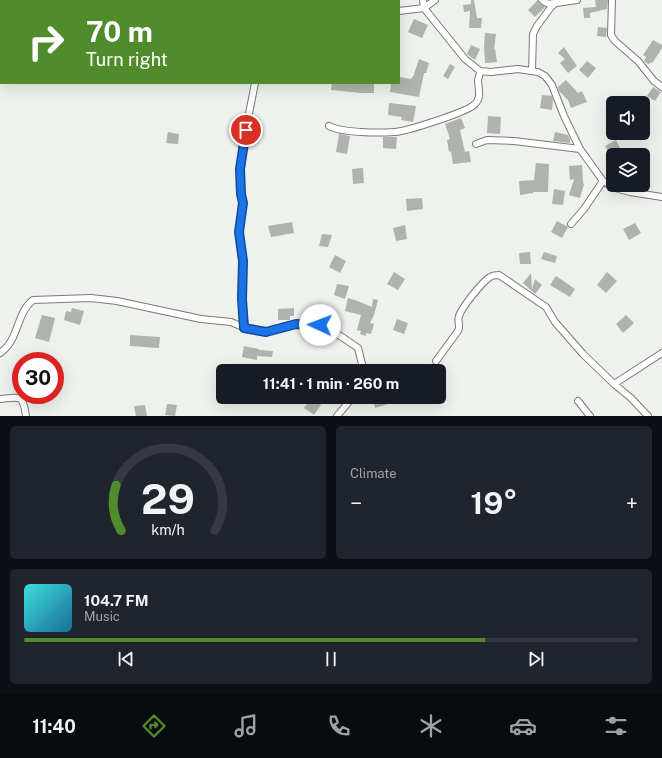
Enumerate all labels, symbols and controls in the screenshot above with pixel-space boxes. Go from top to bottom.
text: 70 m [86,15,153,48]
icon: right [20,16,72,68]
text: Turn right [86,49,168,70]
map controls [606,96,650,192]
button: sound [606,96,650,140]
pin [229,113,263,147]
icon: arrive [235,119,257,141]
button: layers [606,148,650,192]
position arrow [299,304,341,346]
speed limit sign: 30 [12,352,64,404]
text: 11:41 · 1 min · 260 m [263,375,399,392]
text: Climate [350,466,397,481]
text: 29 [141,473,195,522]
text: 19° [471,485,517,521]
text: − [350,490,362,516]
text: + [626,490,638,516]
text: km/h [151,520,185,537]
text: 104.7 FM [84,592,148,609]
text: Music [84,609,120,624]
icon: previous [115,648,137,670]
icon: pause [320,648,342,670]
icon: next [525,648,547,670]
icon: directions [140,712,168,740]
icon: music [232,712,260,740]
icon: phone [325,712,353,740]
icon: climate [417,712,445,740]
icon: car [509,712,537,740]
icon: filters [602,712,630,740]
text: 11:40 [32,716,76,737]

